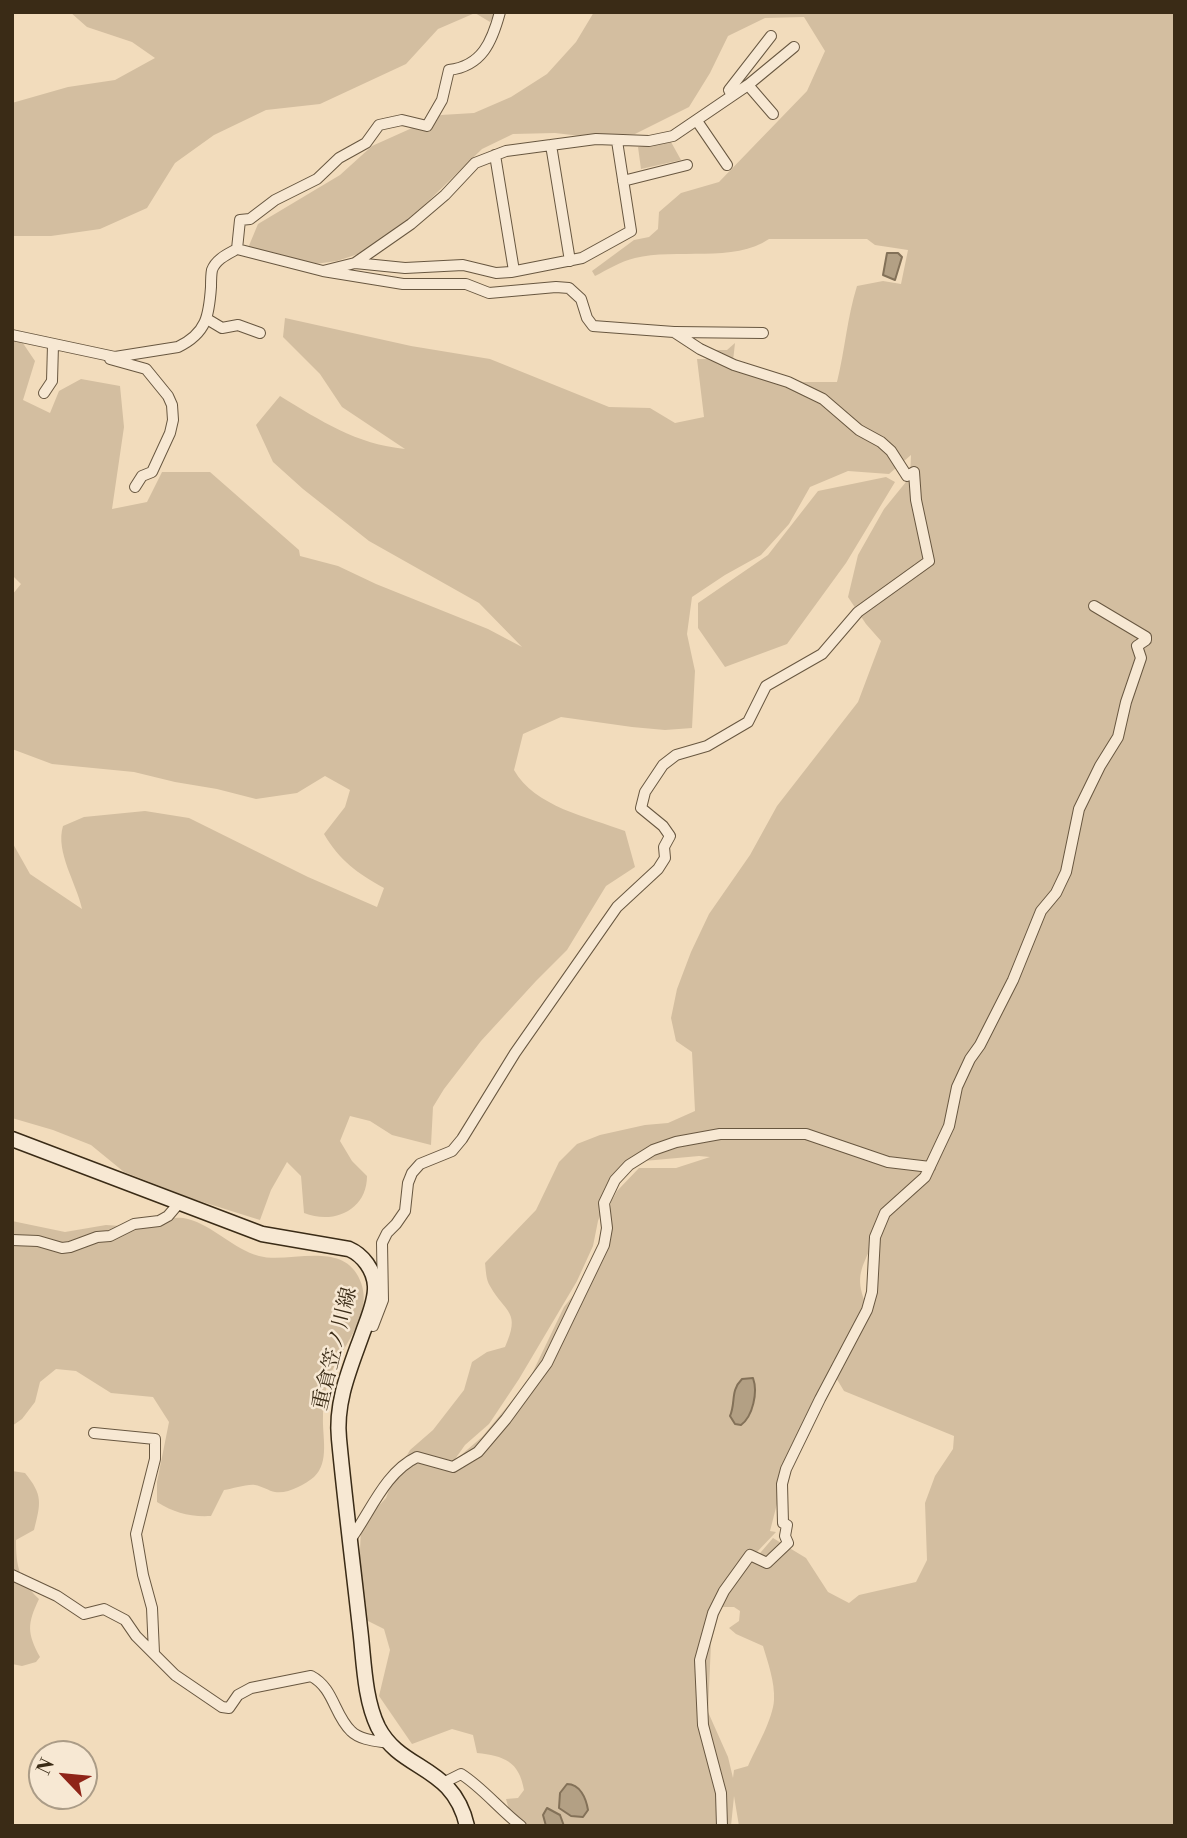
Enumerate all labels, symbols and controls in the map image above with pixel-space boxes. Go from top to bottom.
street label: 重倉笠ノ川線 [309,1285,363,1413]
north arrow [28,1740,98,1810]
text: N [32,1755,60,1779]

